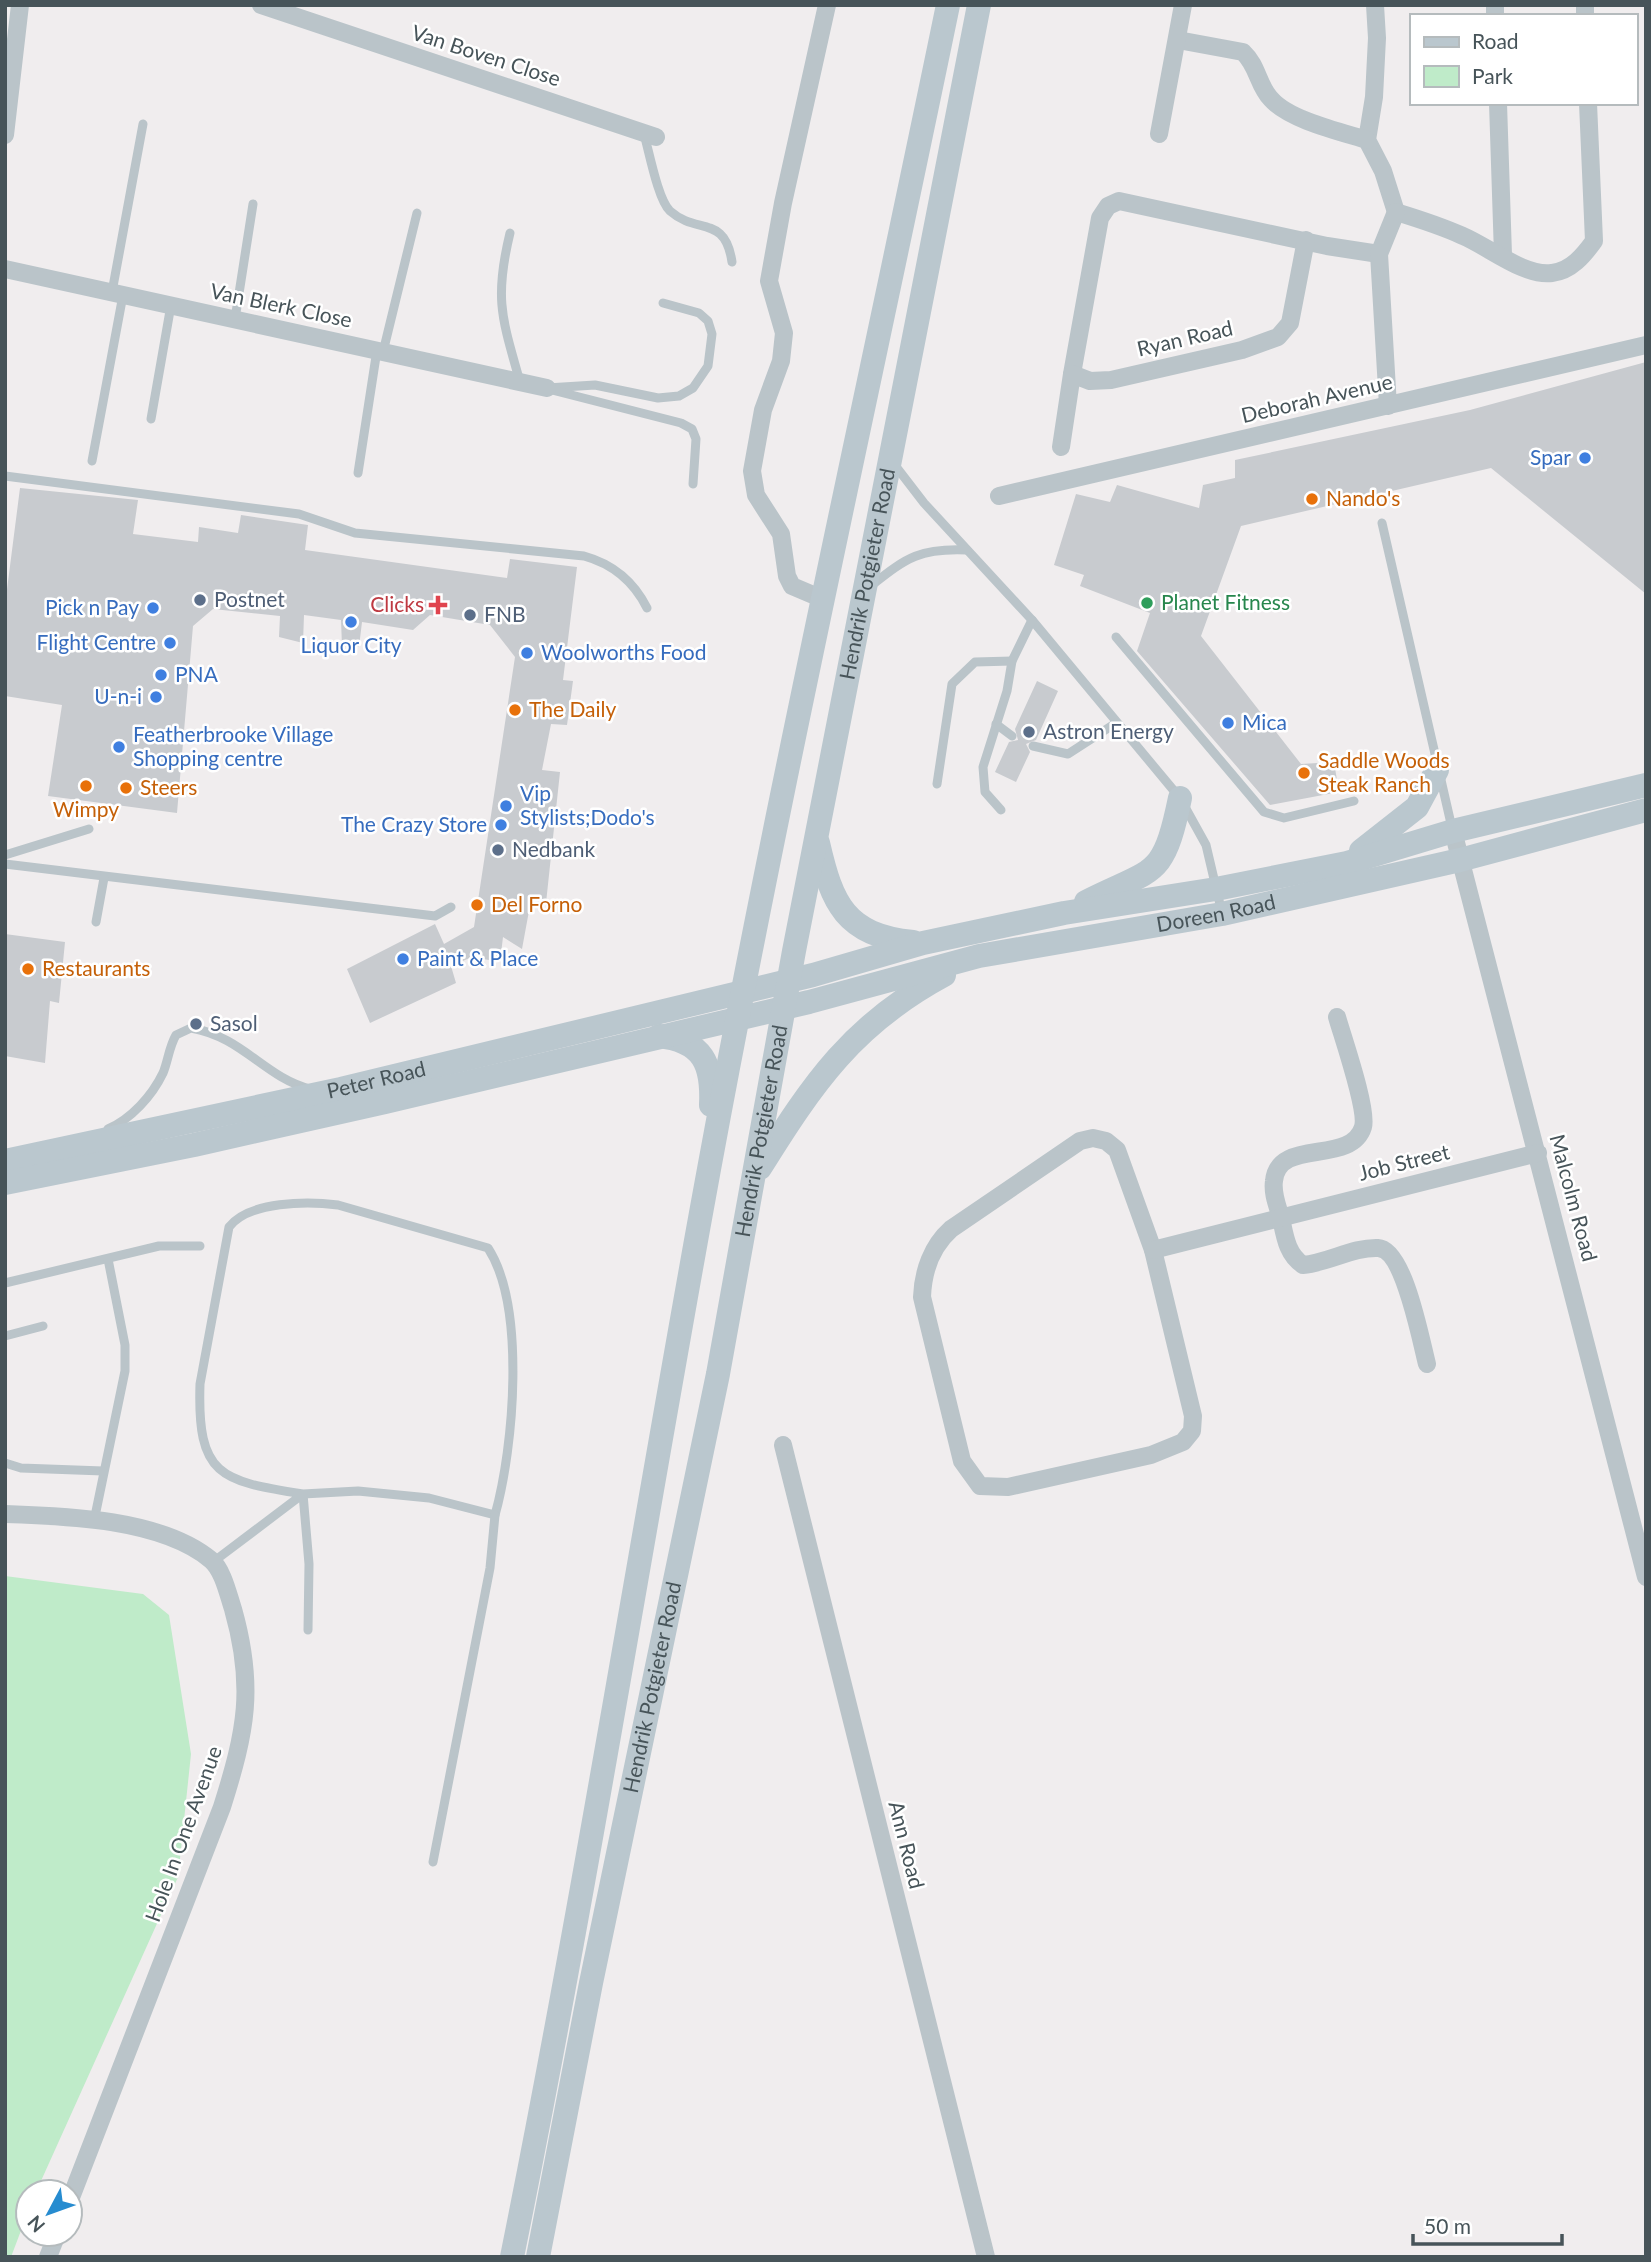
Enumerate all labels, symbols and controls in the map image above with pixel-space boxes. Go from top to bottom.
legend [1410,14,1637,105]
street label: Van Boven Close [409,19,564,90]
text: Road [1472,28,1519,53]
text: Park [1472,63,1513,88]
street label: Van Blerk Close [208,277,355,332]
street label: Ryan Road [1134,314,1235,361]
street label: Deborah Avenue [1239,368,1395,427]
place label: Spar [1530,444,1571,469]
marker: Spar [1577,450,1593,466]
street label: Hendrik Potgieter Road [833,466,899,682]
place label: Nando's [1326,485,1400,510]
marker: Nando's [1304,491,1320,507]
place label: Postnet [214,586,285,611]
place label: Planet Fitness [1161,589,1290,614]
place label: Clicks [370,591,424,616]
marker: Postnet [192,592,208,608]
place label: Pick n Pay [45,594,139,619]
marker: Planet Fitness [1139,595,1155,611]
marker: Clicks [430,597,446,613]
marker: Pick n Pay [145,600,161,616]
place label: FNB [484,601,526,626]
marker: FNB [462,607,478,623]
marker: Liquor City [343,614,359,630]
place label: Flight Centre [37,629,156,654]
place label: Liquor City [300,632,402,657]
marker: Flight Centre [162,635,178,651]
place label: Woolworths Food [541,639,706,664]
marker: Woolworths Food [519,645,535,661]
place label: PNA [175,661,219,686]
marker: PNA [153,667,169,683]
place label: U-n-i [94,683,142,708]
marker: U-n-i [148,689,164,705]
place label: The Daily [529,696,617,721]
marker: The Daily [507,702,523,718]
place label: Mica [1242,709,1287,734]
marker: Mica [1220,715,1236,731]
place label: Astron Energy [1043,718,1174,743]
place label: Featherbrooke Village Shopping centre [133,721,333,770]
marker: Astron Energy [1021,724,1037,740]
marker: Featherbrooke Village Shopping centre [111,739,127,755]
place label: Saddle Woods Steak Ranch [1318,747,1450,796]
marker: Saddle Woods Steak Ranch [1296,765,1312,781]
place label: Steers [140,774,197,799]
marker: Wimpy [78,778,94,794]
marker: Steers [118,780,134,796]
place label: Vip Stylists;Dodo's [520,780,655,829]
place label: Wimpy [53,796,119,821]
marker: Vip Stylists;Dodo's [498,798,514,814]
place label: The Crazy Store [341,811,487,836]
marker: The Crazy Store [493,817,509,833]
place label: Nedbank [512,836,595,861]
marker: Nedbank [490,842,506,858]
street label: Doreen Road [1154,888,1278,936]
place label: Del Forno [491,891,582,916]
marker: Del Forno [469,897,485,913]
place label: Paint & Place [417,945,538,970]
marker: Paint & Place [395,951,411,967]
place label: Restaurants [42,955,150,980]
marker: Restaurants [20,961,36,977]
place label: Sasol [210,1010,258,1035]
marker: Sasol [188,1016,204,1032]
street label: Hendrik Potgieter Road [729,1023,791,1239]
street label: Peter Road [324,1055,428,1103]
street label: Malcolm Road [1545,1131,1603,1264]
street label: Job Street [1356,1138,1452,1185]
street label: Hendrik Potgieter Road [617,1579,685,1795]
street label: Hole In One Avenue [139,1742,226,1925]
street label: Ann Road [884,1798,930,1891]
north arrow [14,2178,84,2248]
scale bar [1413,2202,1562,2246]
text: N [22,2211,49,2238]
text: 50 m [1424,2213,1471,2238]

